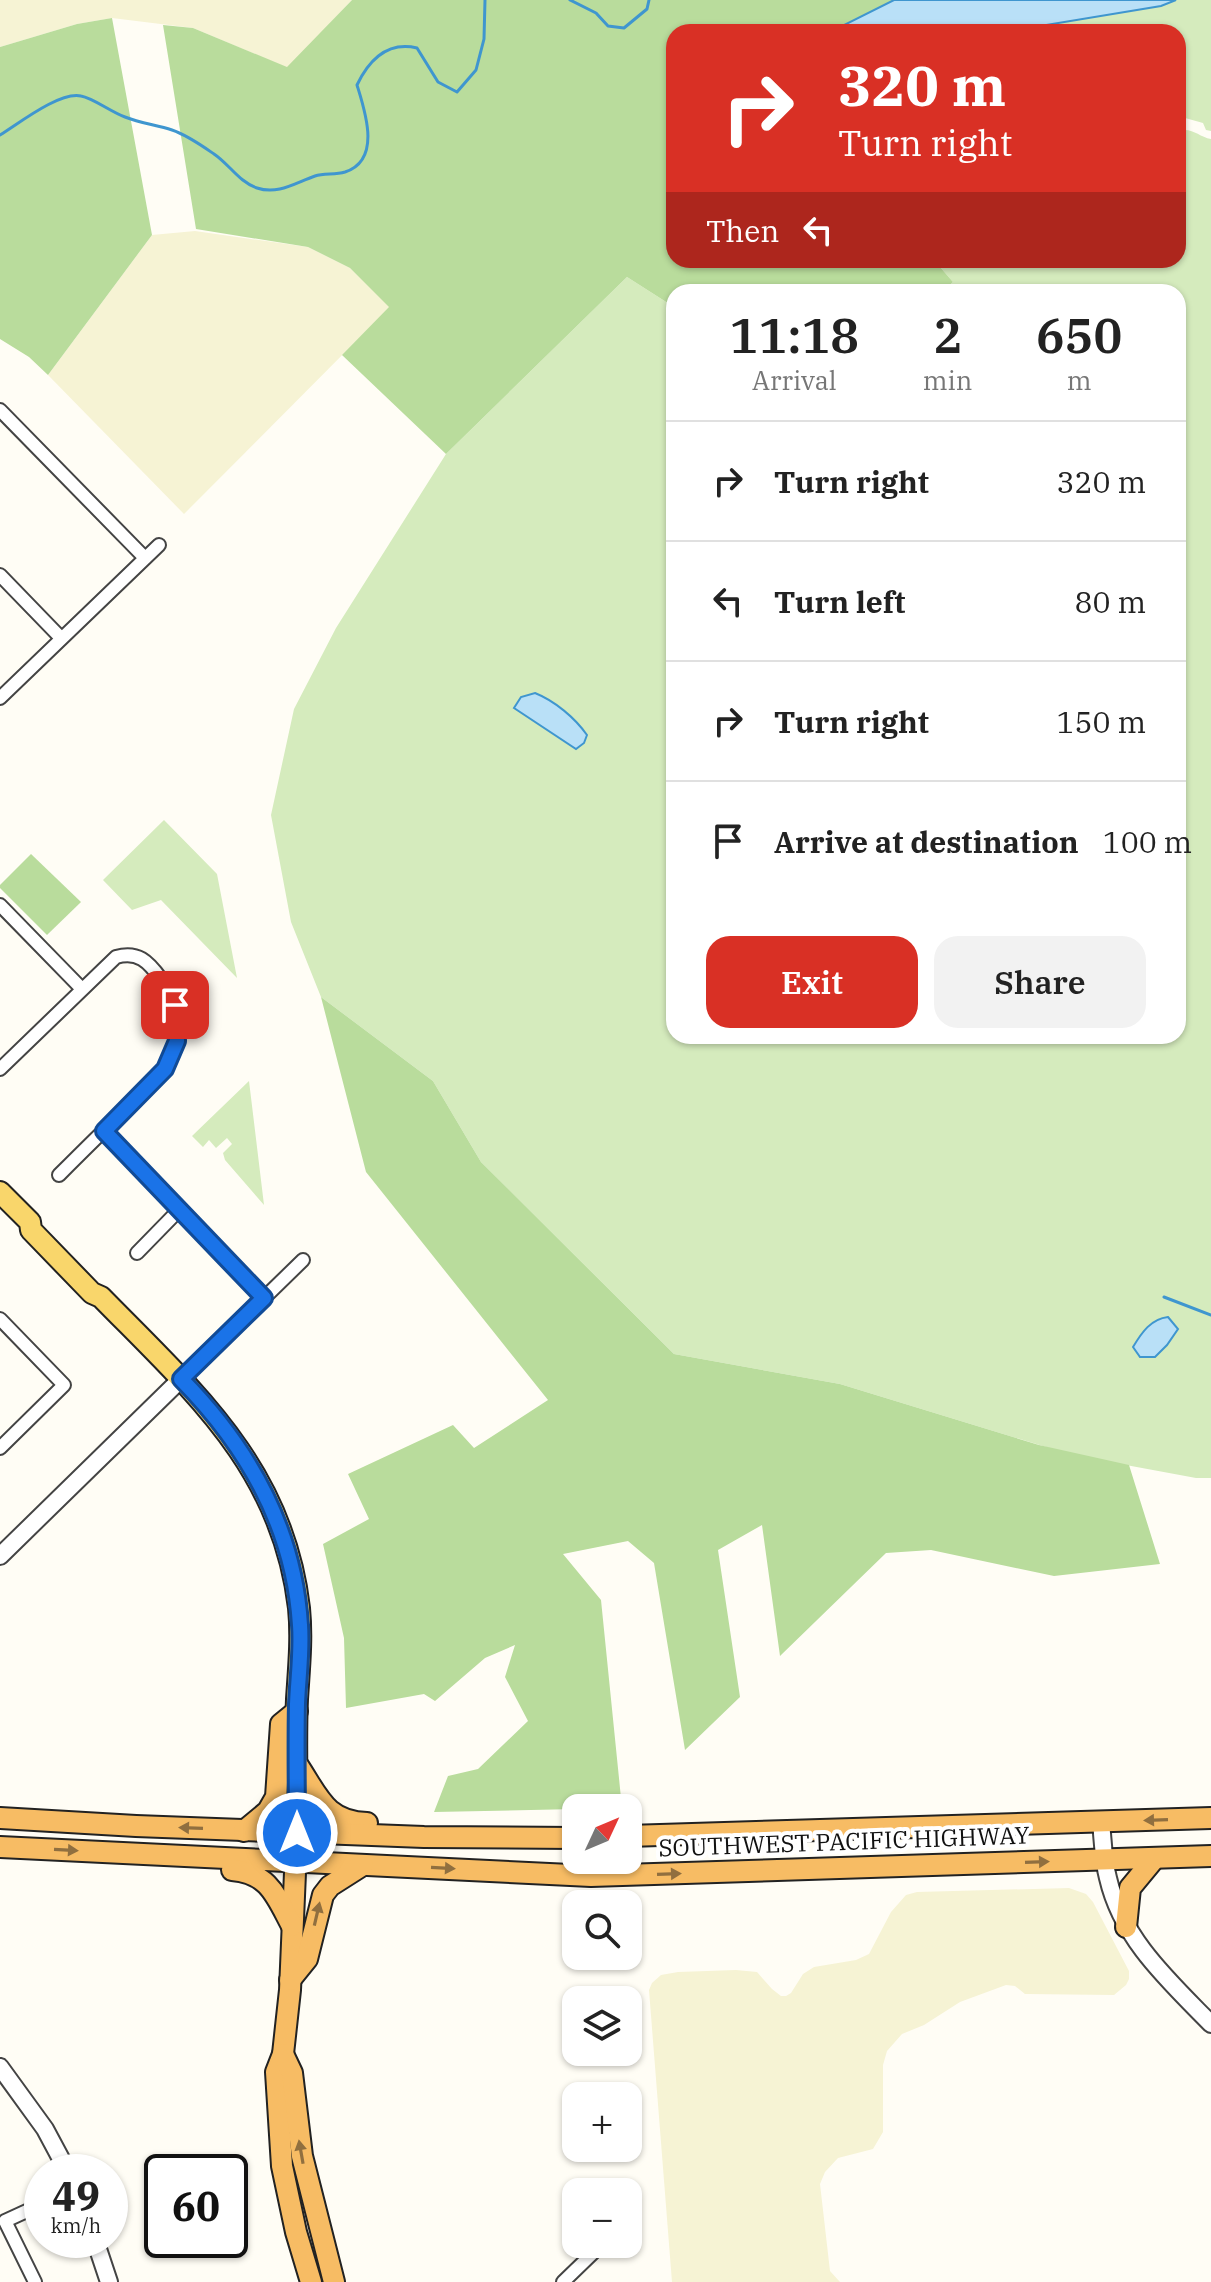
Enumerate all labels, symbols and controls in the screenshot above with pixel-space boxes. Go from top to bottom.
text: 320 m [838,49,1006,121]
icon: right [706,56,810,160]
text: Turn right [838,119,1012,166]
icon: left [796,208,840,252]
text: Then [706,211,780,250]
text: 11:18 [730,304,859,366]
text: 2 [933,304,962,366]
text: 650 [1036,304,1122,366]
text: Arrival [752,363,837,397]
text: min [923,363,972,397]
text: m [1067,363,1092,397]
icon: right [706,459,750,503]
text: Turn right [774,462,929,501]
text: 320 m [1056,462,1146,501]
icon: left [706,579,750,623]
text: Turn left [774,582,906,621]
text: 80 m [1074,582,1146,621]
icon: right [706,699,750,743]
text: Turn right [774,702,929,741]
text: 150 m [1056,702,1146,741]
icon: arrive [706,819,750,863]
text: Arrive at destination [774,822,1079,861]
text: 100 m [1103,822,1192,861]
button: Exit [706,936,918,1028]
button: Share [934,936,1146,1028]
pin [141,971,209,1039]
icon: arrive [153,983,197,1027]
position arrow [255,1791,339,1875]
north arrow [562,1794,642,1874]
map controls [562,1794,642,2258]
one-way arrow [1143,1814,1168,1827]
street label: SOUTHWEST PACIFIC HIGHWAY [658,1819,1030,1863]
one-way arrow [178,1822,203,1835]
one-way arrow [54,1844,79,1857]
one-way arrow [1025,1856,1050,1868]
one-way arrow [431,1862,456,1875]
one-way arrow [657,1867,682,1880]
button: search [562,1890,642,1970]
one-way arrow [312,1902,324,1927]
button: layers [562,1986,642,2066]
button: + [562,2082,642,2162]
one-way arrow [295,2139,307,2164]
speed limit sign: 60 [144,2154,248,2258]
text: 49 [52,2170,100,2222]
button: − [562,2178,642,2258]
text: km/h [51,2212,101,2239]

